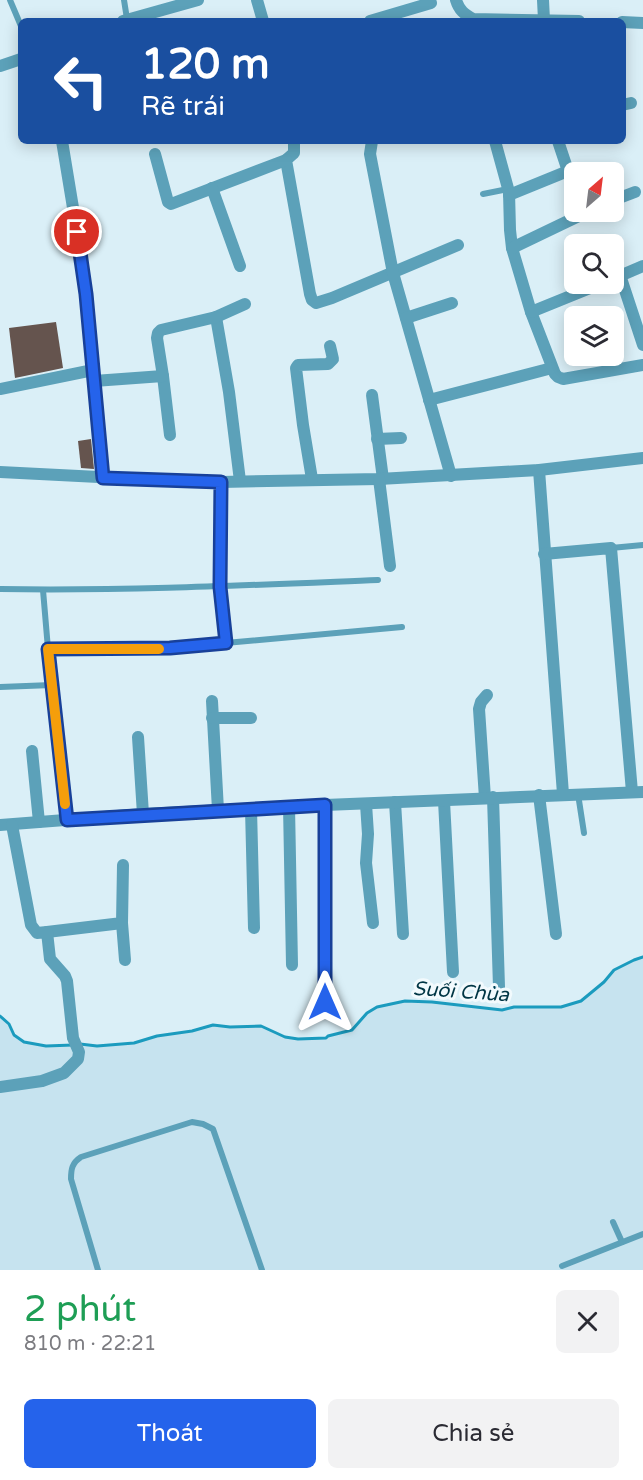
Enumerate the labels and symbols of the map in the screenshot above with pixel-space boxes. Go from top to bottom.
north arrow [564,162,624,222]
pin [51,206,102,257]
position arrow [293,970,357,1034]
water label: Suối Chùa [412,977,510,1007]

